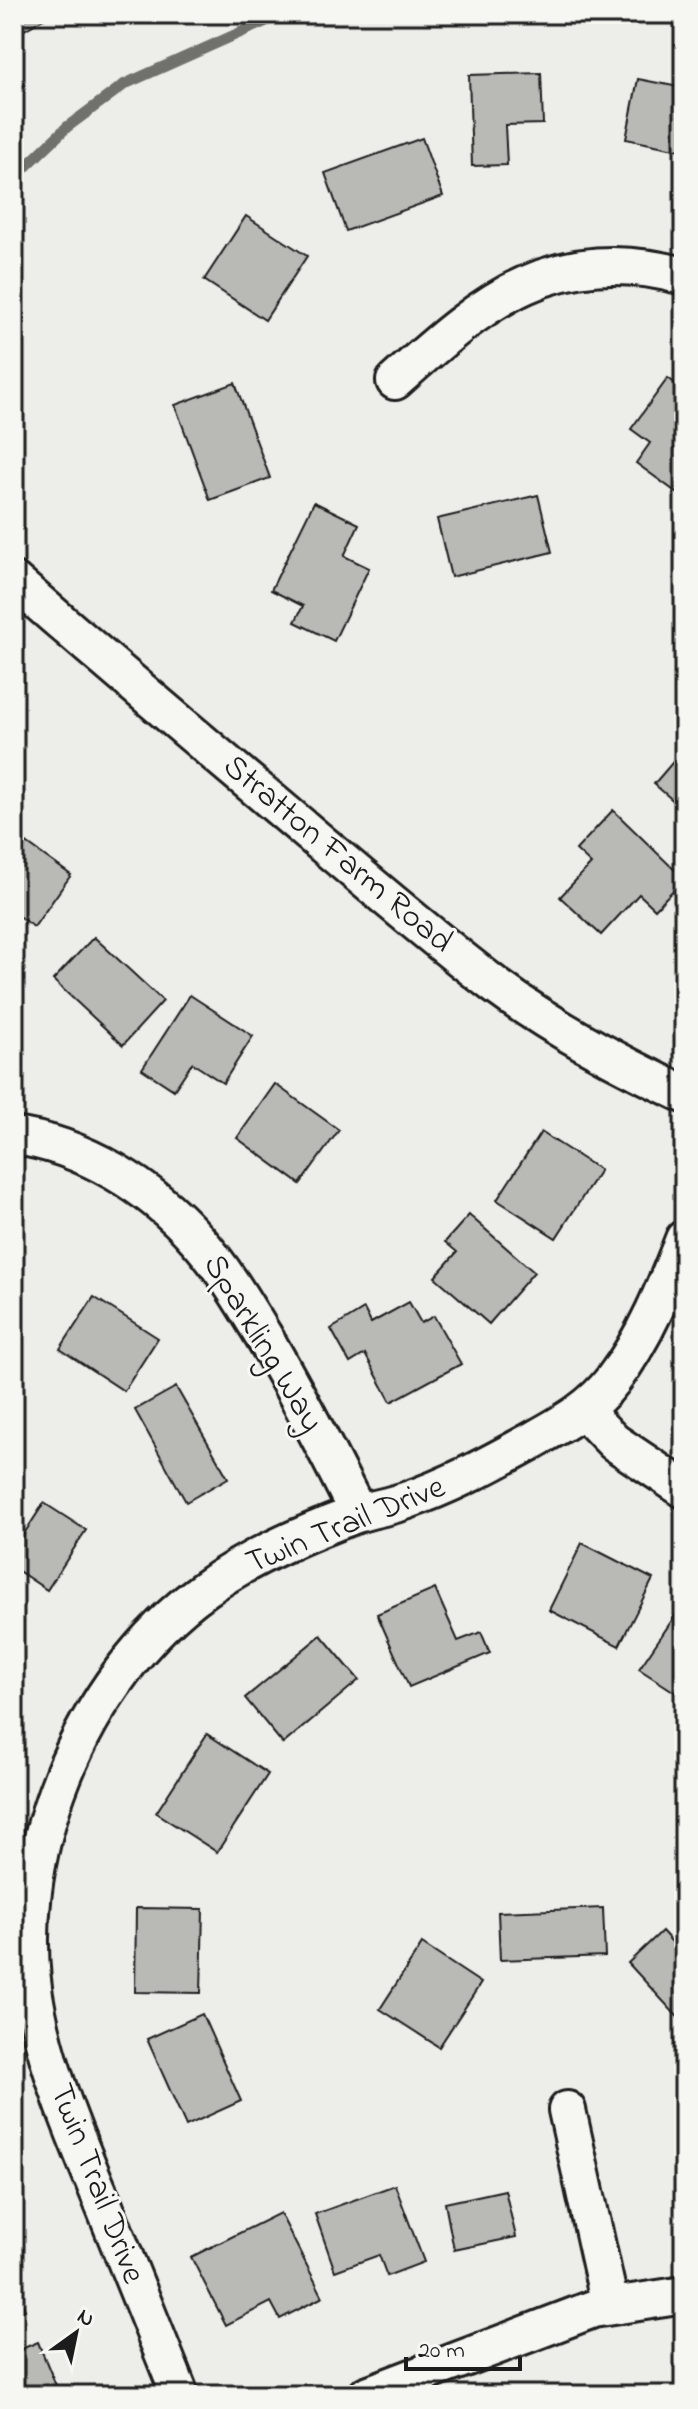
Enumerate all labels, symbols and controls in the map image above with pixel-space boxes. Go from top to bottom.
street label: Stratton Farm Road [211,743,463,967]
street label: Sparkling Way [189,1245,335,1443]
street label: Twin Trail Drive [239,1463,454,1589]
street label: Twin Trail Drive [35,2077,157,2292]
north arrow [36,2293,116,2373]
text: N [70,2301,100,2336]
scale bar [406,2321,520,2371]
text: 20 m [418,2334,465,2369]

